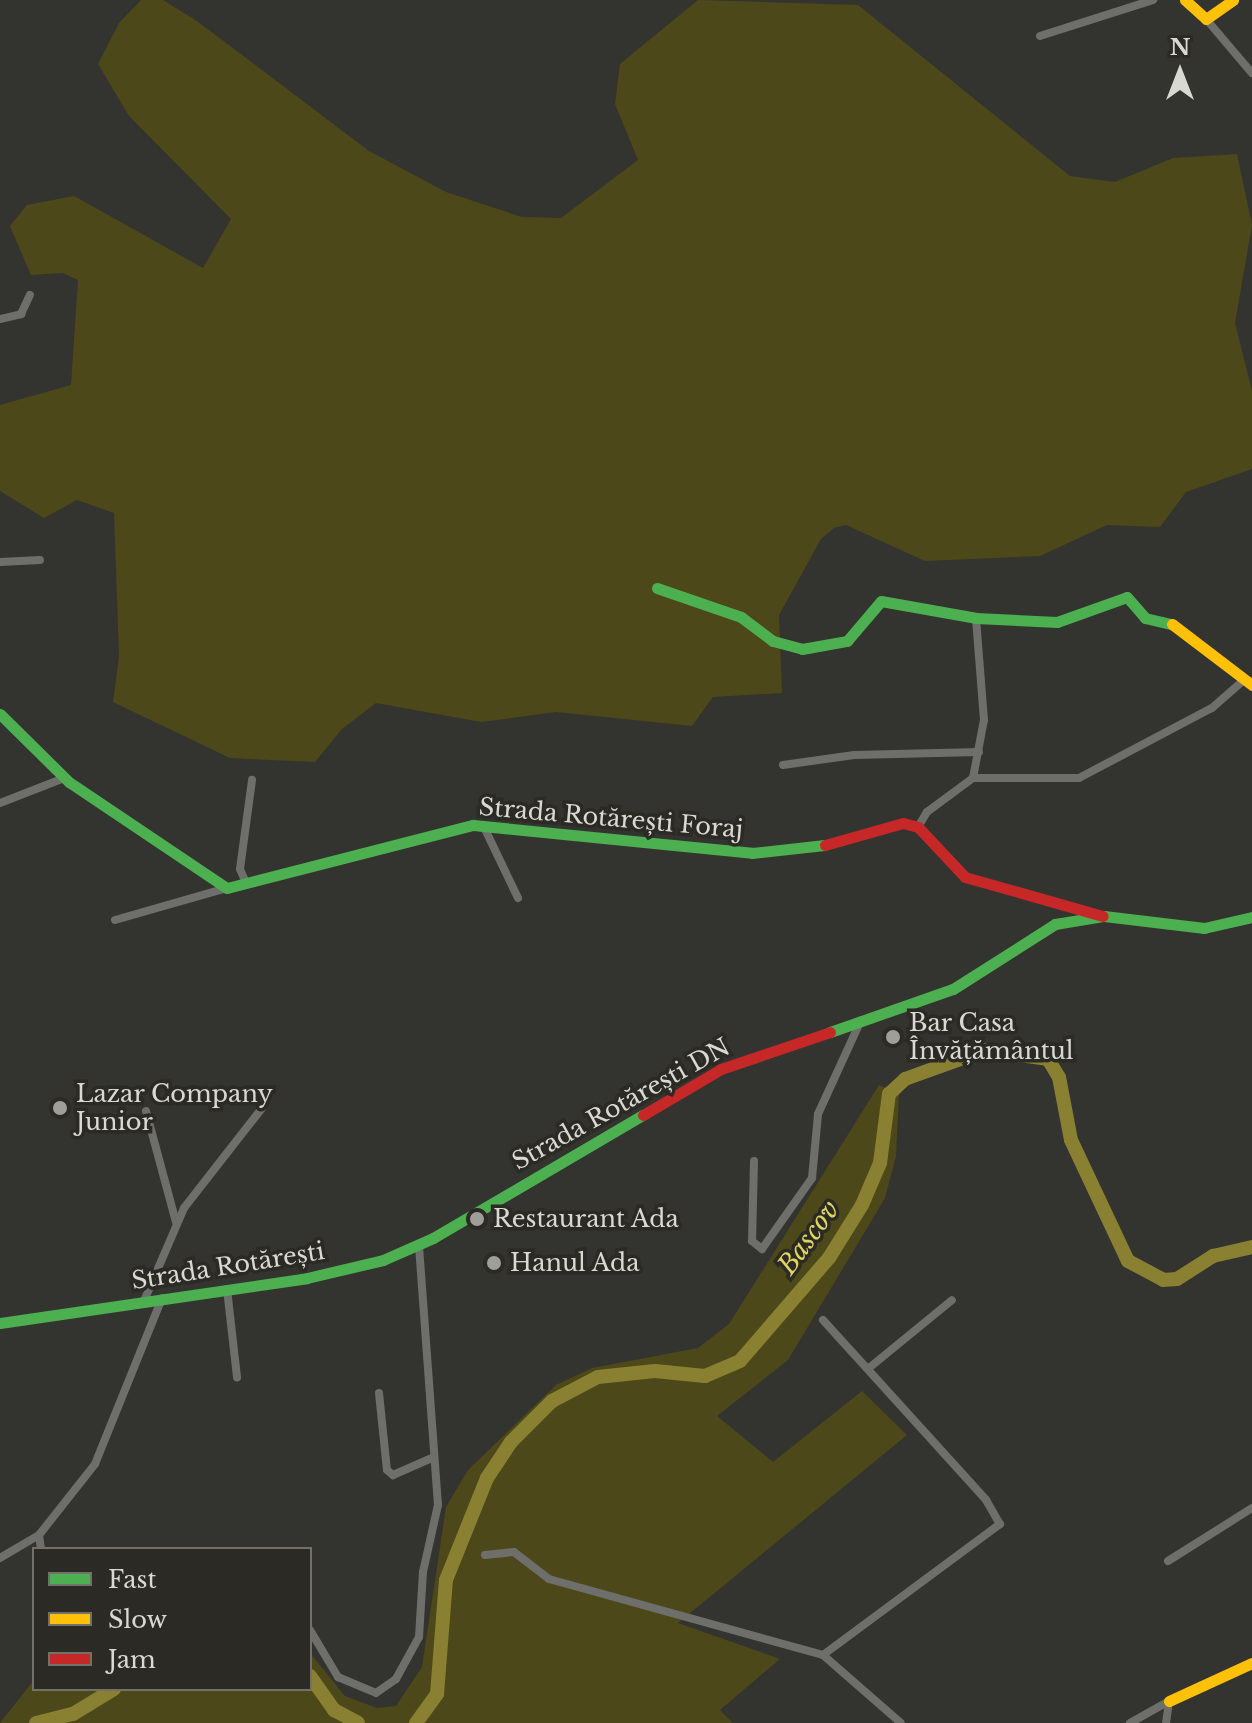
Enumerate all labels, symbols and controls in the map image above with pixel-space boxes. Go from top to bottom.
north arrow [1140,32,1220,112]
text: N [1170,34,1190,61]
street label: Strada Rotărești Foraj [478,792,744,844]
place label: Bar Casa Învățământul [909,1009,1074,1065]
marker: Bar Casa Învățământul [884,1028,902,1046]
street label: Strada Rotărești DN [507,1032,735,1176]
place label: Lazar Company Junior [76,1080,273,1136]
marker: Lazar Company Junior [51,1099,69,1117]
water label: Bascov [772,1195,846,1281]
place label: Restaurant Ada [493,1205,680,1233]
marker: Restaurant Ada [468,1210,486,1228]
street label: Strada Rotărești [129,1236,327,1296]
place label: Hanul Ada [510,1249,640,1277]
marker: Hanul Ada [485,1254,503,1272]
legend [32,1547,312,1691]
text: Fast [108,1565,156,1594]
text: Slow [108,1605,167,1634]
text: Jam [108,1645,156,1674]

